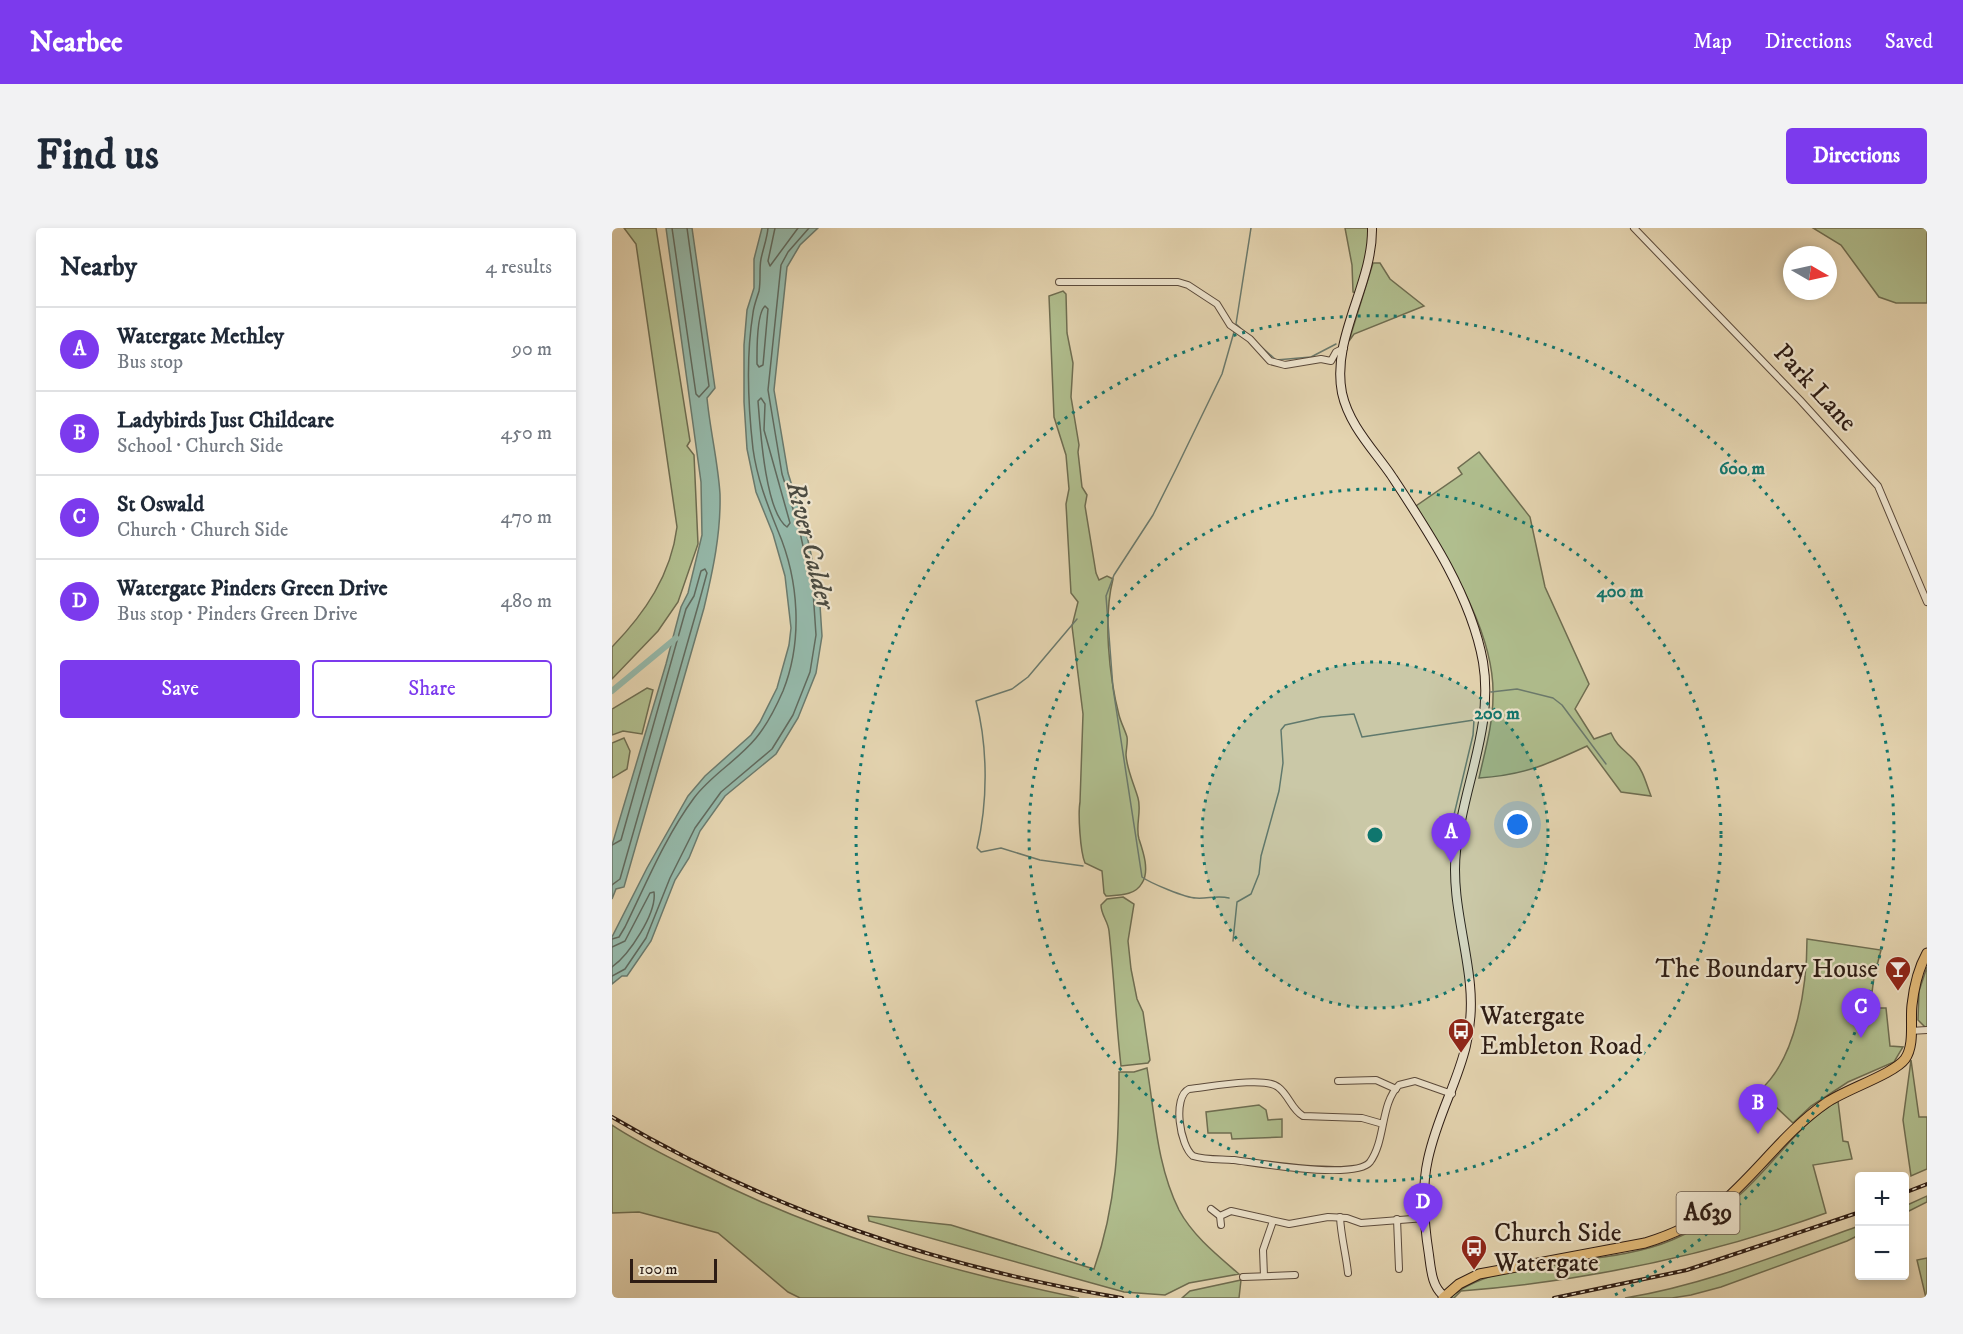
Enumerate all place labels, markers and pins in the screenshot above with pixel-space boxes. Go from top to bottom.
pin: A [1432,814,1470,863]
centre of rings [1365,825,1385,845]
place label: The Boundary House [1656,953,1878,986]
bar icon: The Boundary House [1883,954,1913,992]
pin: C [1842,988,1880,1038]
place label: Watergate Embleton Road [1479,1000,1642,1063]
bus stop icon: Watergate Embleton Road [1446,1016,1476,1054]
pin: B [1738,1084,1778,1134]
pin: D [1404,1184,1442,1233]
place label: Church Side Watergate [1493,1217,1621,1280]
bus stop icon: Church Side Watergate [1459,1233,1489,1271]

